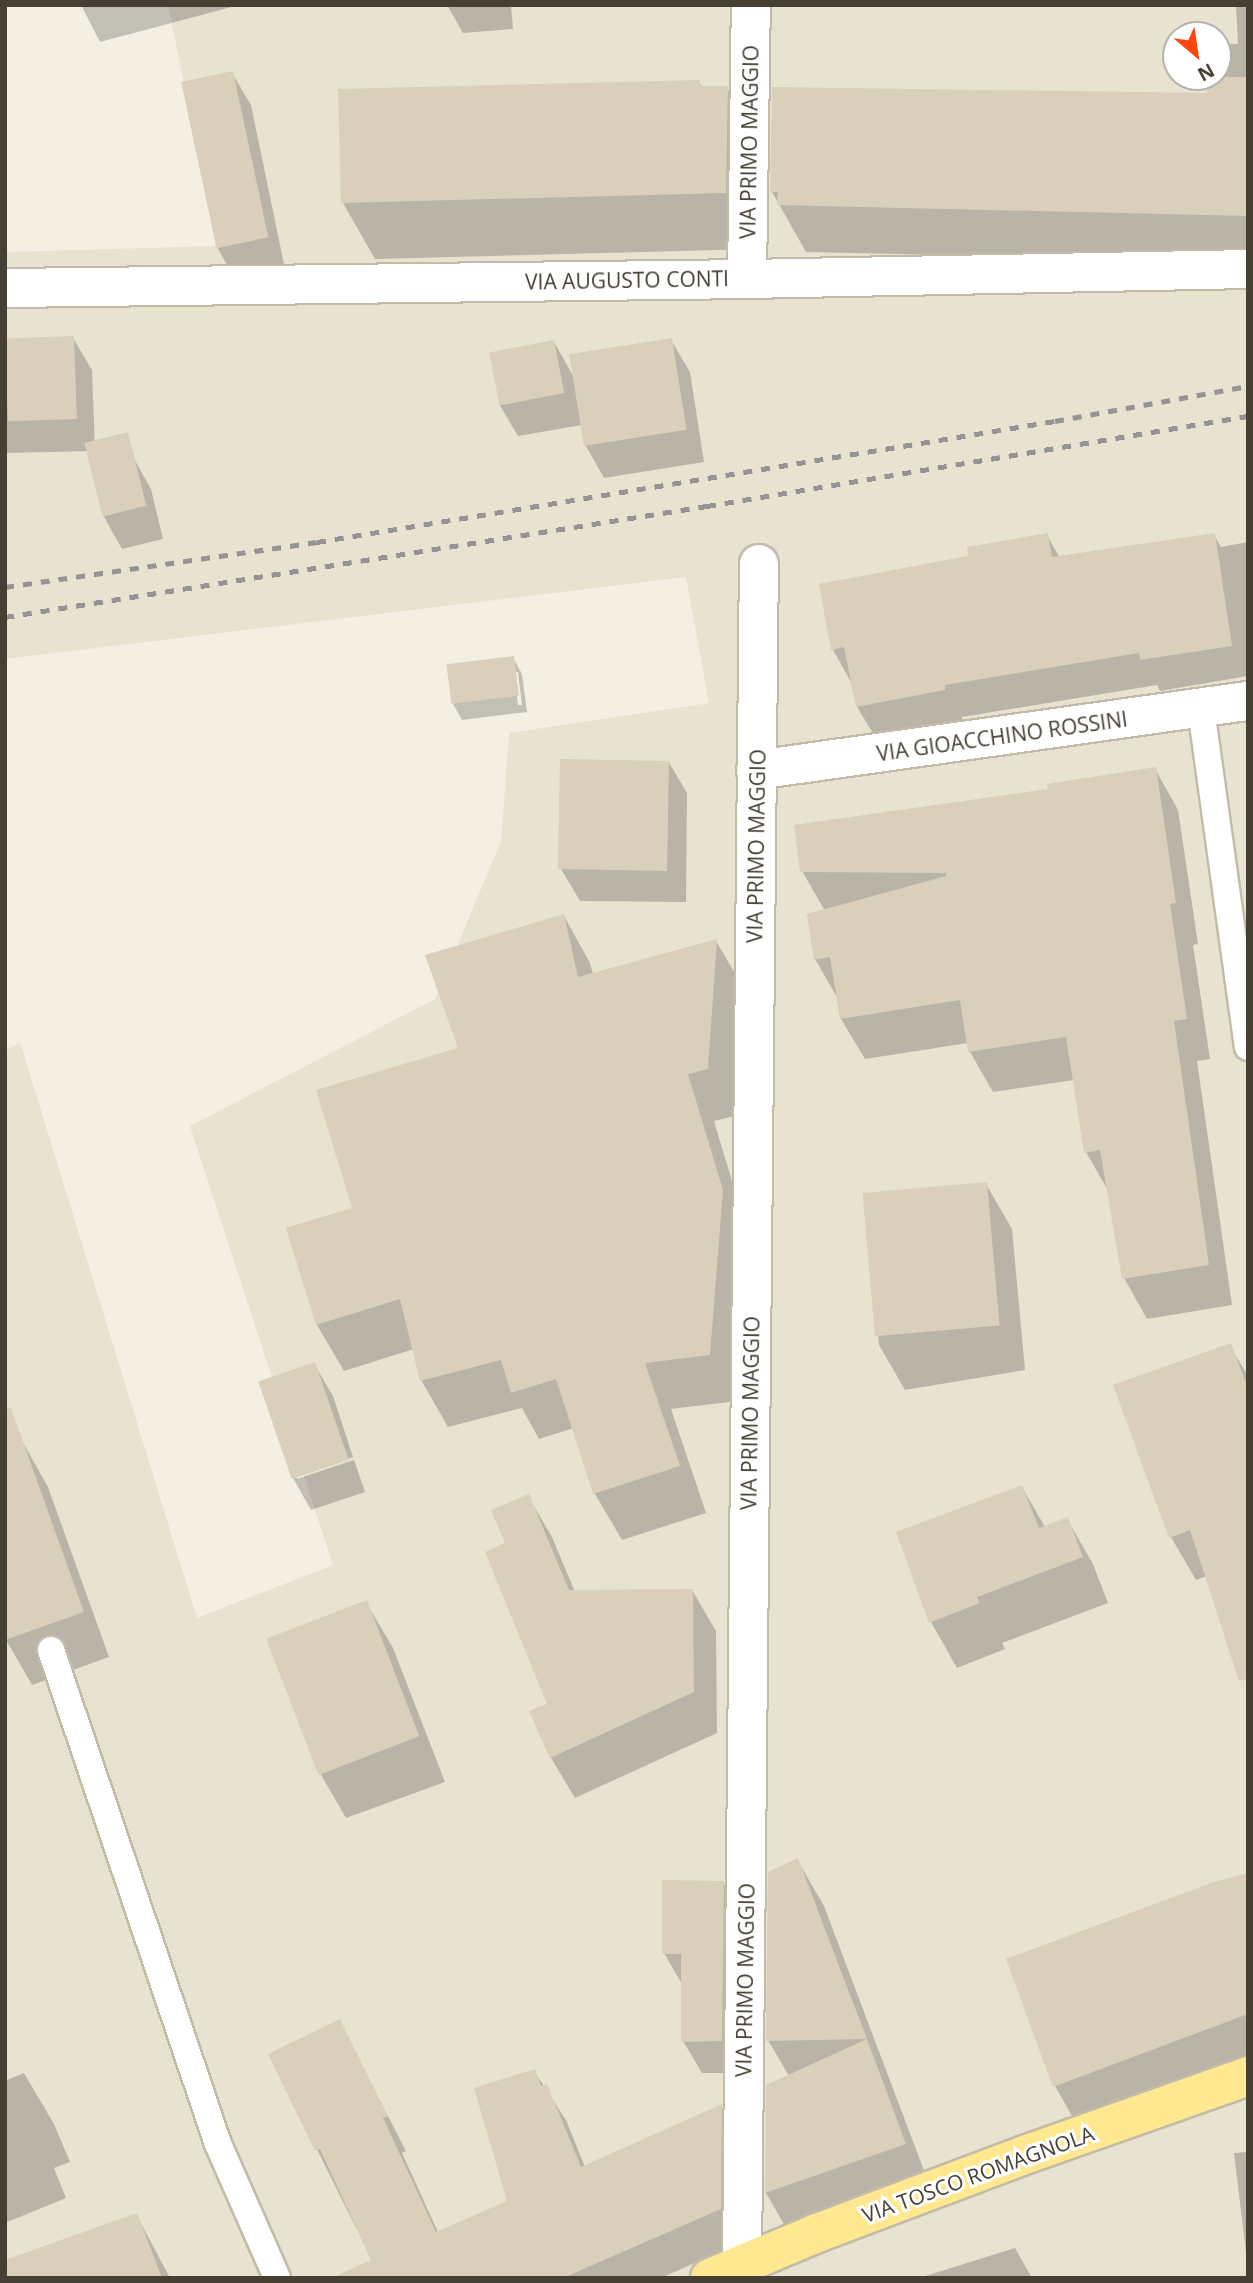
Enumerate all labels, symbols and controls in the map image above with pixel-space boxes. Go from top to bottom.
north arrow [1162,21,1232,91]
street label: VIA PRIMO MAGGIO [735,45,763,239]
text: N [1193,57,1219,88]
street label: VIA AUGUSTO CONTI [525,266,729,294]
street label: VIA GIOACCHINO ROSSINI [875,706,1129,766]
street label: VIA PRIMO MAGGIO [742,749,770,943]
street label: VIA PRIMO MAGGIO [736,1316,764,1510]
street label: VIA PRIMO MAGGIO [731,1883,759,2077]
street label: VIA TOSCO ROMAGNOLA [859,2120,1097,2228]

